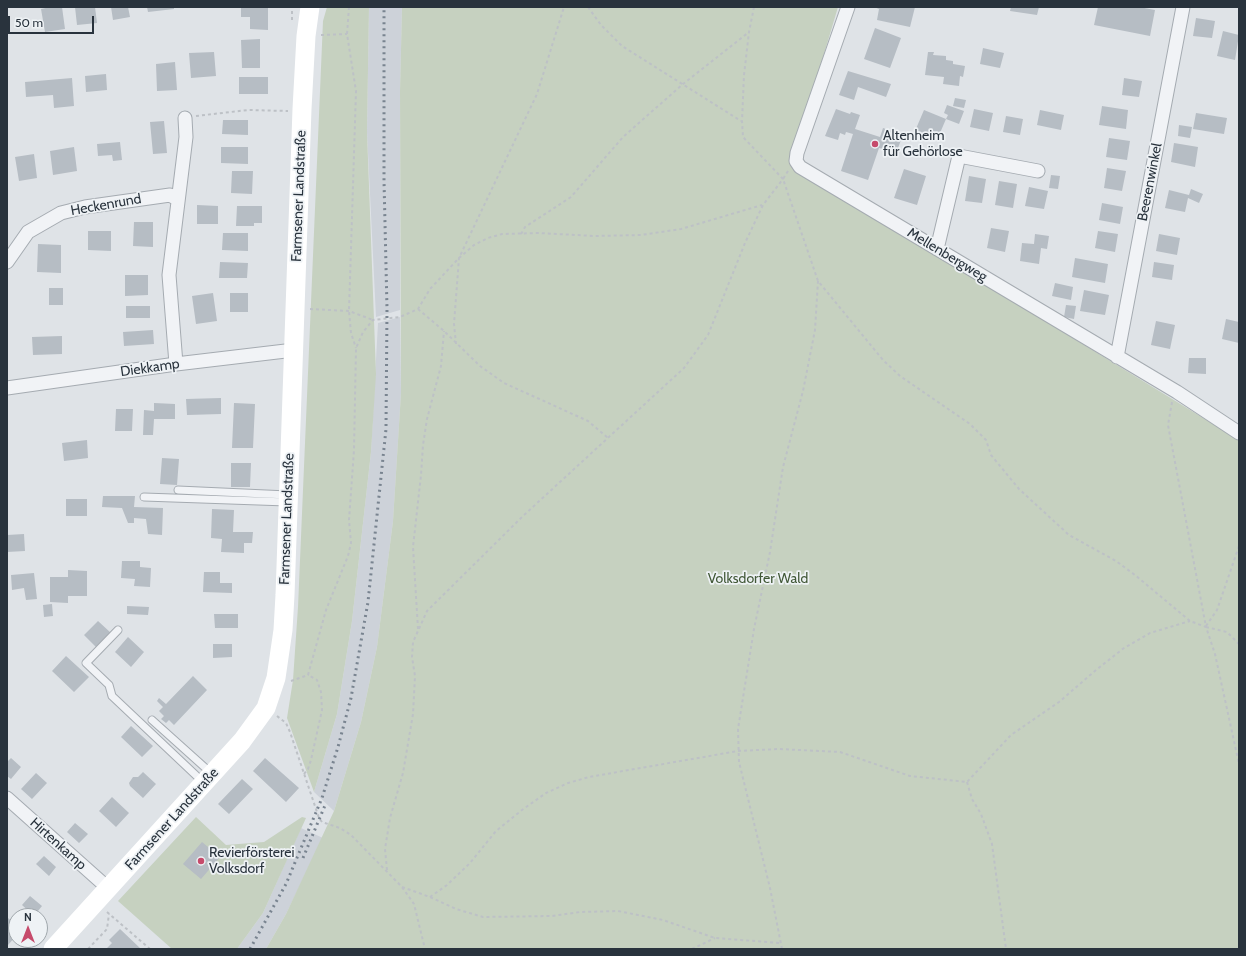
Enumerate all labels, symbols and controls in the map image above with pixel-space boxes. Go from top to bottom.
scale bar [10,8,96,34]
text: 50 m [15,15,43,30]
place label: Altenheim für Gehörlose [883,128,963,160]
street label: Farmsener Landstraße [288,130,310,262]
marker: Altenheim für Gehörlose [870,139,880,149]
street label: Beerenwinkel [1134,142,1166,222]
street label: Heckenrund [69,191,143,219]
street label: Mellenbergweg [904,225,990,285]
street label: Diekkamp [119,356,181,380]
street label: Farmsener Landstraße [276,453,298,585]
park label: Volksdorfer Wald [708,571,808,587]
street label: Farmsener Landstraße [122,765,222,873]
street label: Hirtenkamp [26,814,90,874]
place label: Revierförsterei Volksdorf [209,845,294,878]
marker: Revierförsterei Volksdorf [196,856,206,866]
north arrow [8,908,48,948]
text: N [24,910,32,924]

